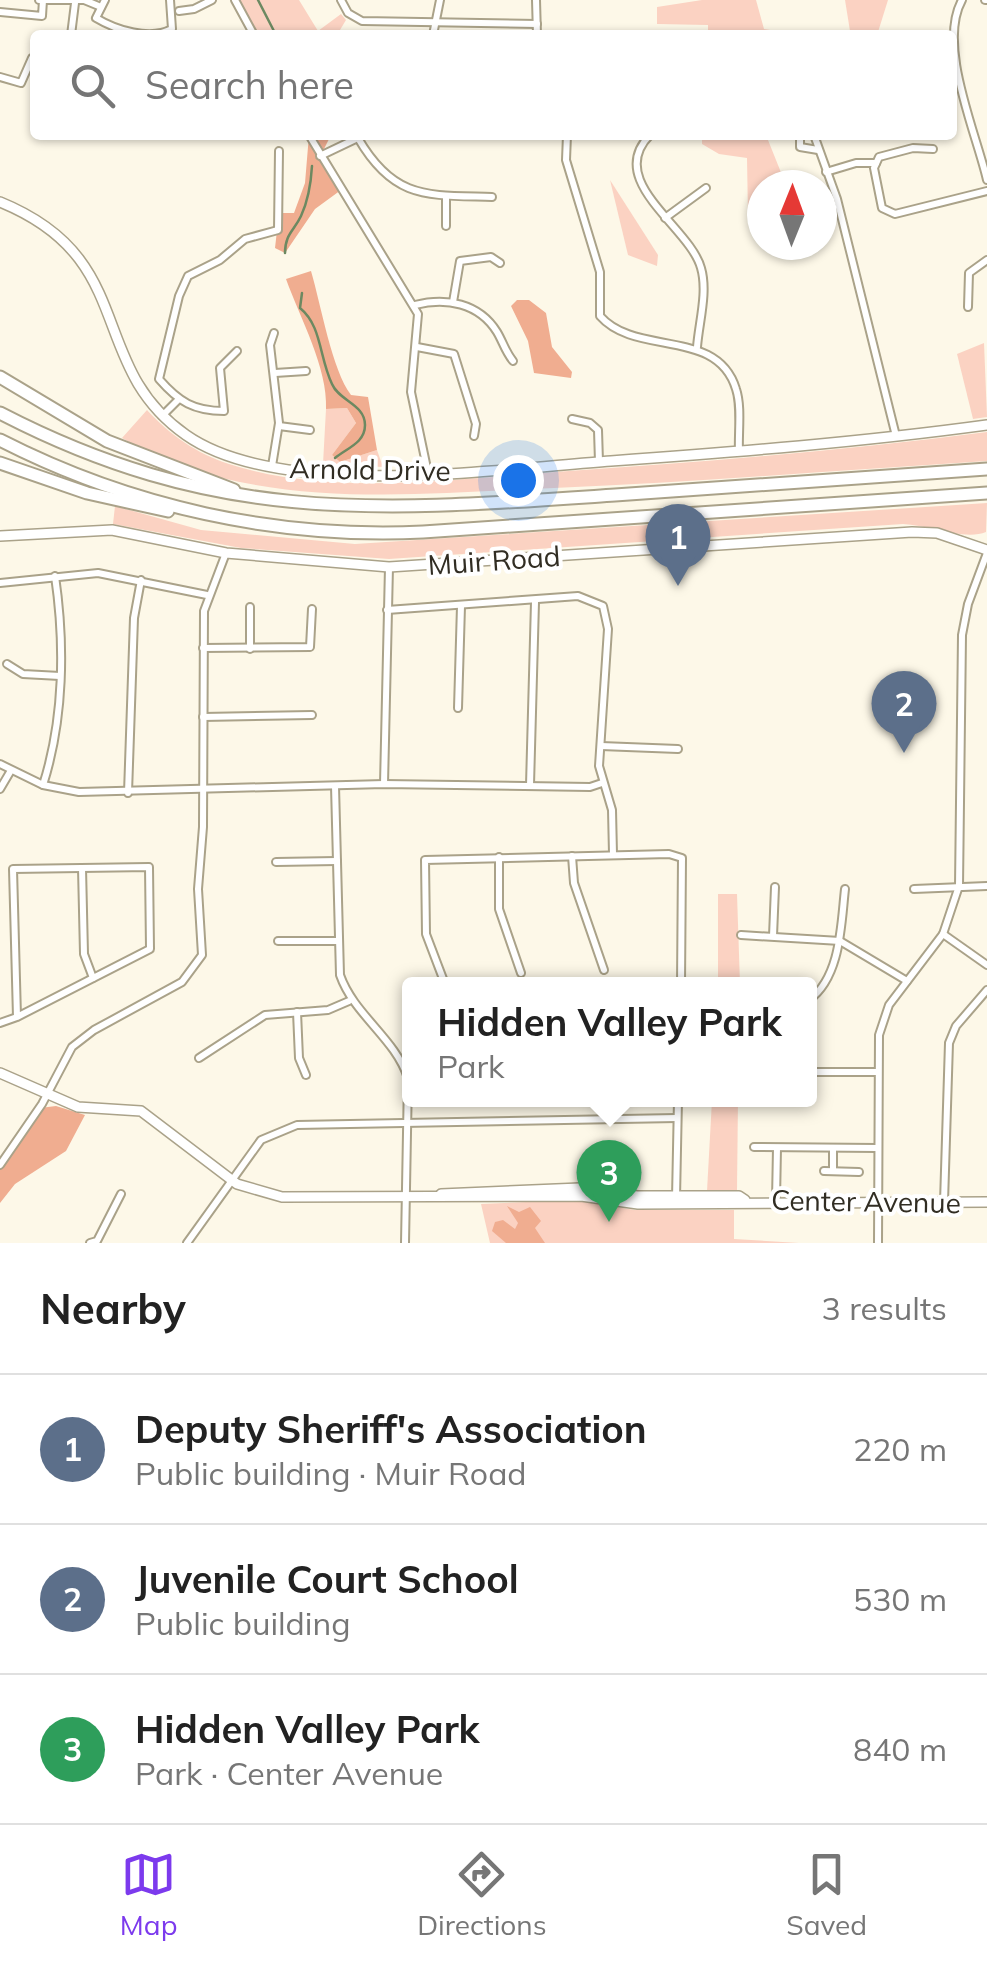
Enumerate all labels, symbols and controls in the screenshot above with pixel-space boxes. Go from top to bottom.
search box [30,30,957,140]
icon: search [65,58,120,113]
text: Search here [145,61,354,109]
north arrow [747,170,837,260]
street label: Arnold Drive [289,450,451,488]
your location [493,455,544,506]
pin: 1 [646,504,710,586]
street label: Muir Road [426,538,562,582]
pin: 2 [872,670,936,753]
popup [402,977,817,1107]
text: Hidden Valley Park [437,998,782,1046]
text: Park [437,1046,505,1086]
pin: 3 [576,1140,642,1222]
street label: Center Avenue [771,1182,961,1220]
text: Nearby [40,1282,186,1335]
text: 3 results [822,1288,947,1328]
text: Deputy Sheriff's Association [135,1405,647,1453]
text: 1 [63,1429,82,1469]
text: 220 m [853,1429,947,1469]
text: Public building · Muir Road [135,1453,527,1493]
text: Juvenile Court School [135,1555,519,1603]
text: 2 [63,1579,82,1619]
text: 530 m [853,1579,947,1619]
text: Public building [135,1603,350,1643]
text: Hidden Valley Park [135,1705,480,1753]
text: 3 [63,1729,82,1769]
text: 840 m [853,1729,947,1769]
text: Park · Center Avenue [135,1753,443,1793]
tab: Map [120,1847,177,1942]
tab: Directions [417,1847,547,1942]
tab: Saved [786,1847,867,1942]

